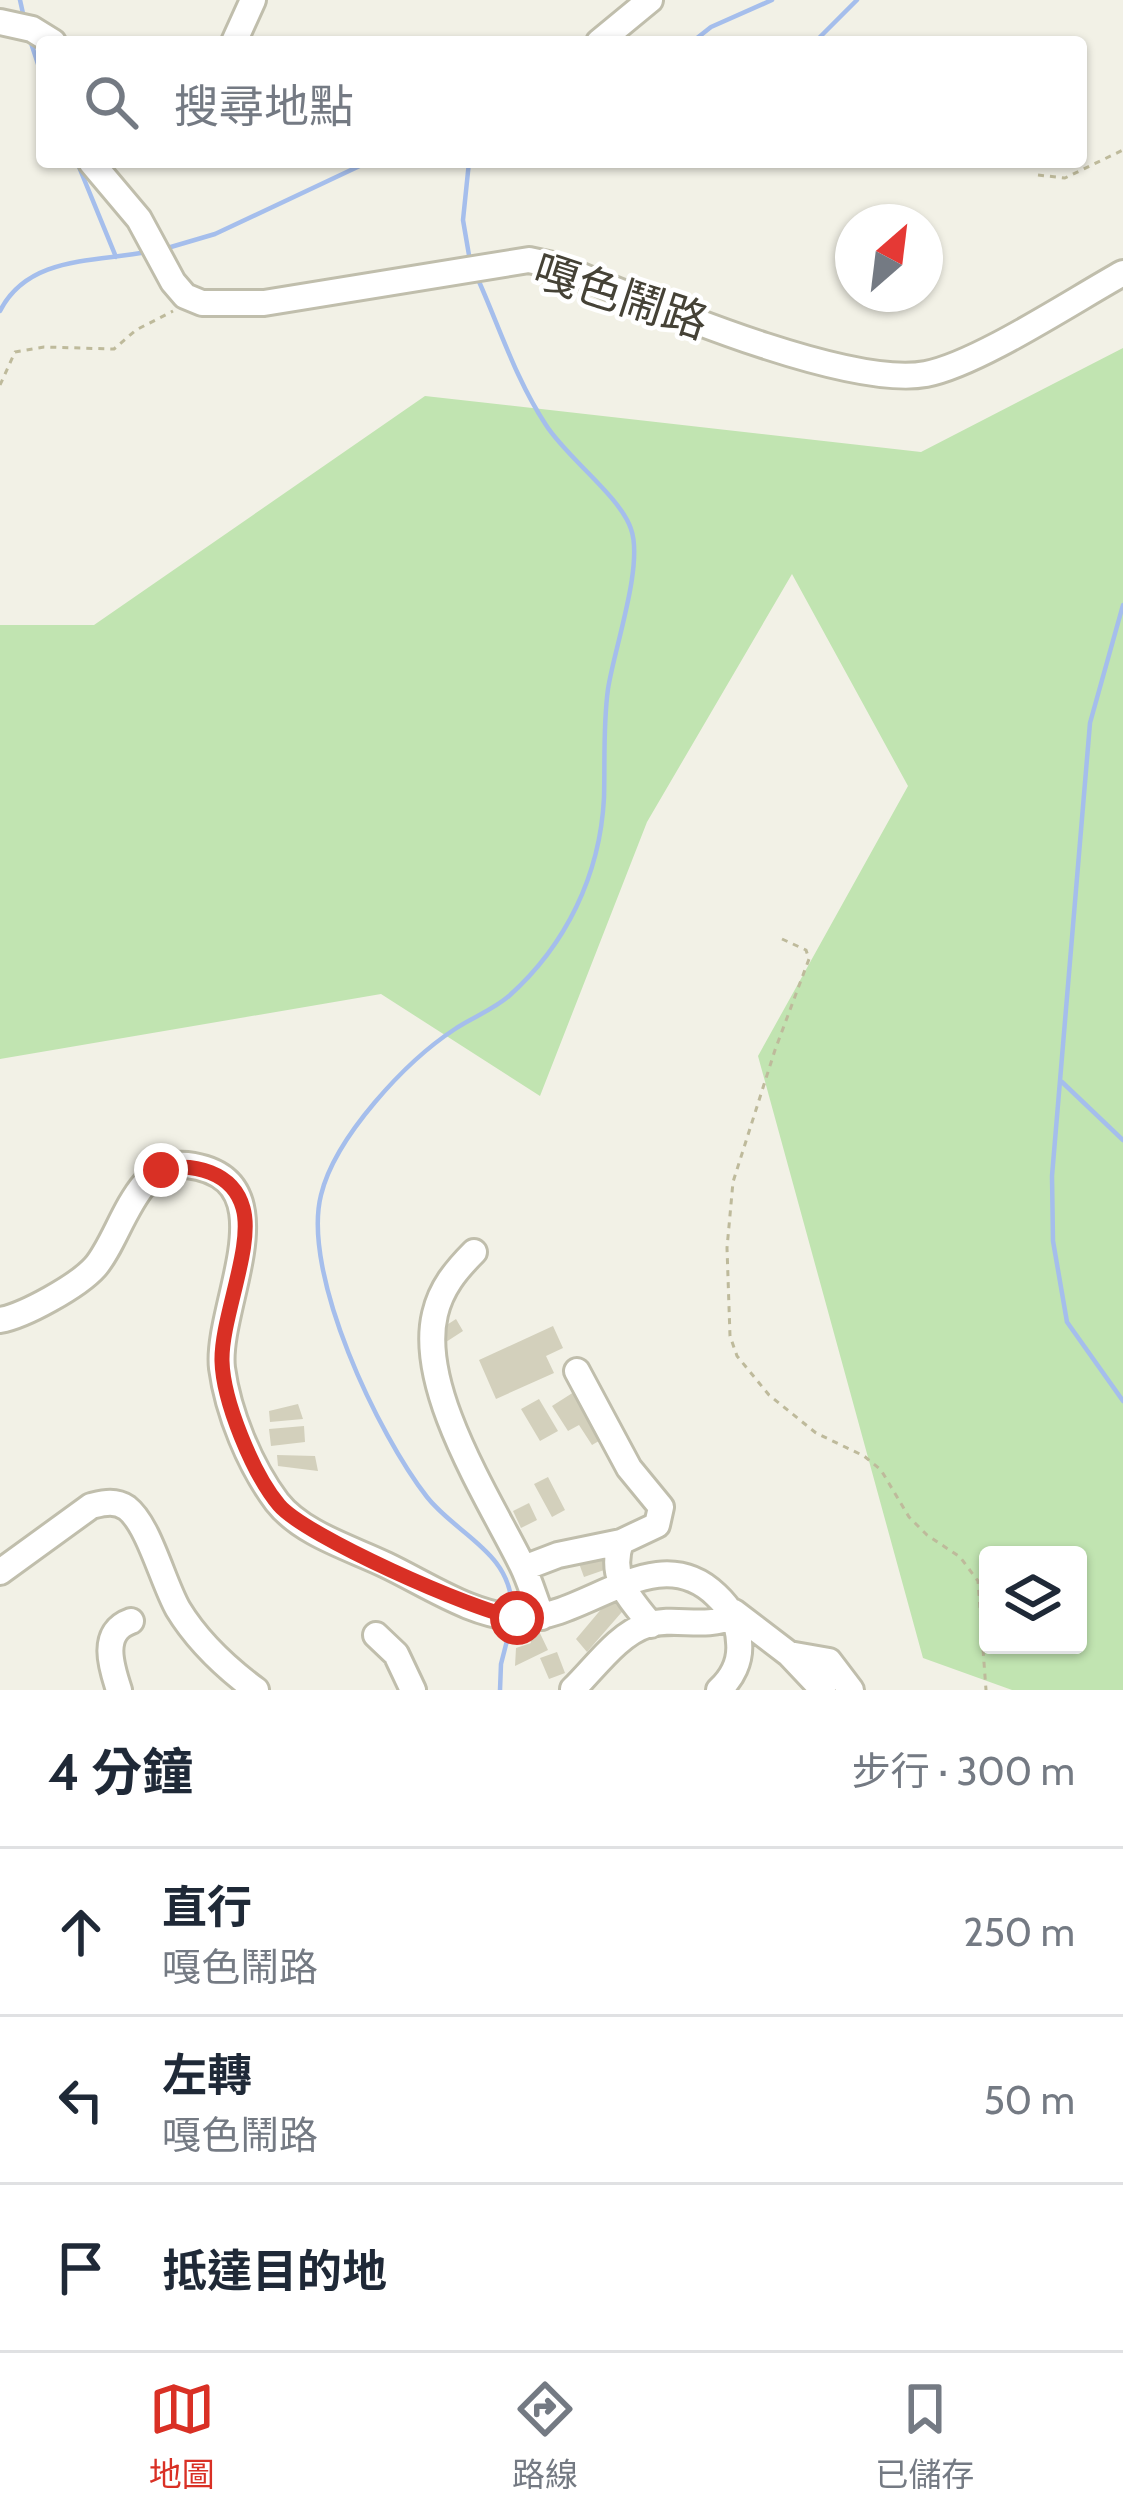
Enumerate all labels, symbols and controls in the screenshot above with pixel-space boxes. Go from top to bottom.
search box [36,36,1087,168]
icon: search [78,69,144,135]
text: 搜尋地點 [174,79,354,133]
north arrow [835,204,943,312]
street label: 嘎色鬧路 [527,243,715,349]
route end [134,1143,188,1197]
map controls [979,1546,1087,1654]
button: layers [979,1546,1087,1654]
route start [490,1591,544,1645]
text: 4 分鐘 [48,1741,193,1803]
text: 步行 · 300 m [852,1747,1075,1795]
text: 直行 [162,1880,252,1934]
icon: ahead [48,1899,114,1965]
text: 250 m [963,1908,1075,1956]
text: 嘎色鬧路 [162,1943,318,1991]
text: 左轉 [162,2048,252,2102]
icon: left [48,2067,114,2133]
text: 50 m [984,2076,1075,2124]
text: 嘎色鬧路 [162,2111,318,2159]
icon: arrive [48,2235,114,2301]
text: 抵達目的地 [162,2244,387,2298]
tab: 地圖 [149,2376,215,2496]
tab: 路線 [512,2376,578,2496]
tab: 已儲存 [875,2376,974,2496]

